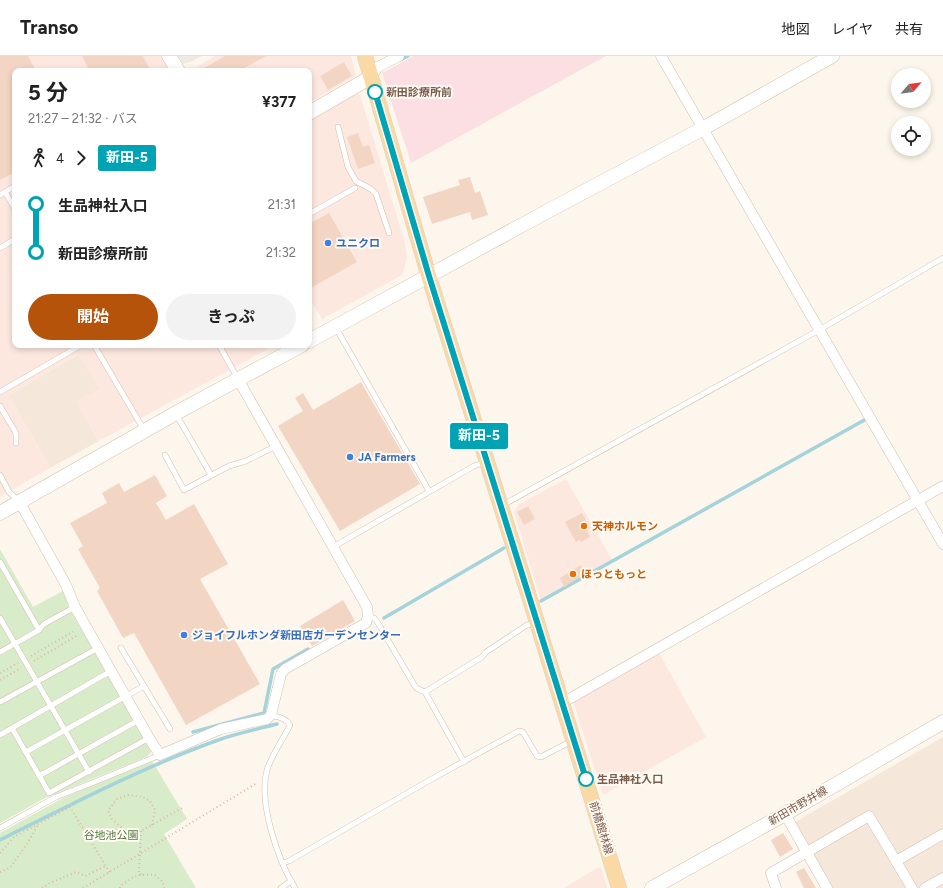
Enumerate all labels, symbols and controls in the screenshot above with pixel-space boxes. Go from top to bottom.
text: Transo [20,16,78,39]
text: 地図 [781,21,809,38]
text: レイヤ [831,21,873,38]
text: 共有 [895,21,923,38]
north arrow [891,68,931,108]
map controls [891,68,931,156]
text: 5 分 [28,79,68,106]
marker: 新田診療所前 [367,84,383,100]
place label: 新田診療所前 [386,86,452,99]
text: ¥377 [262,93,296,111]
text: 21:27 – 21:32 · バス [28,111,138,126]
button: locate [891,116,931,156]
icon: walk [28,147,50,169]
icon: forward [70,147,92,169]
text: 新田-5 [106,149,148,166]
text: 4 [56,151,64,166]
text: 生品神社入口 [58,197,148,215]
text: 21:31 [268,197,296,212]
place label: ユニクロ [336,237,380,250]
marker: ユニクロ [323,238,333,248]
text: 新田診療所前 [58,245,148,263]
text: 21:32 [266,245,296,260]
button: 開始 [28,294,158,340]
button: きっぷ [166,294,296,340]
line badge: 新田-5 [451,423,507,449]
text: 新田-5 [458,427,500,444]
place label: JA Farmers [358,451,416,464]
marker: JA Farmers [345,452,355,462]
place label: 天神ホルモン [592,520,658,533]
marker: 天神ホルモン [579,521,589,531]
place label: ほっともっと [581,568,647,581]
marker: ほっともっと [568,569,578,579]
place label: ジョイフルホンダ新田店ガーデンセンター [192,629,401,642]
marker: ジョイフルホンダ新田店ガーデンセンター [179,630,189,640]
marker: 生品神社入口 [578,771,594,787]
place label: 生品神社入口 [597,773,663,786]
street label: 新田市野井線 [766,784,830,828]
street label: 前橋館林線 [587,800,615,856]
park label: 谷地池公園 [84,829,139,842]

